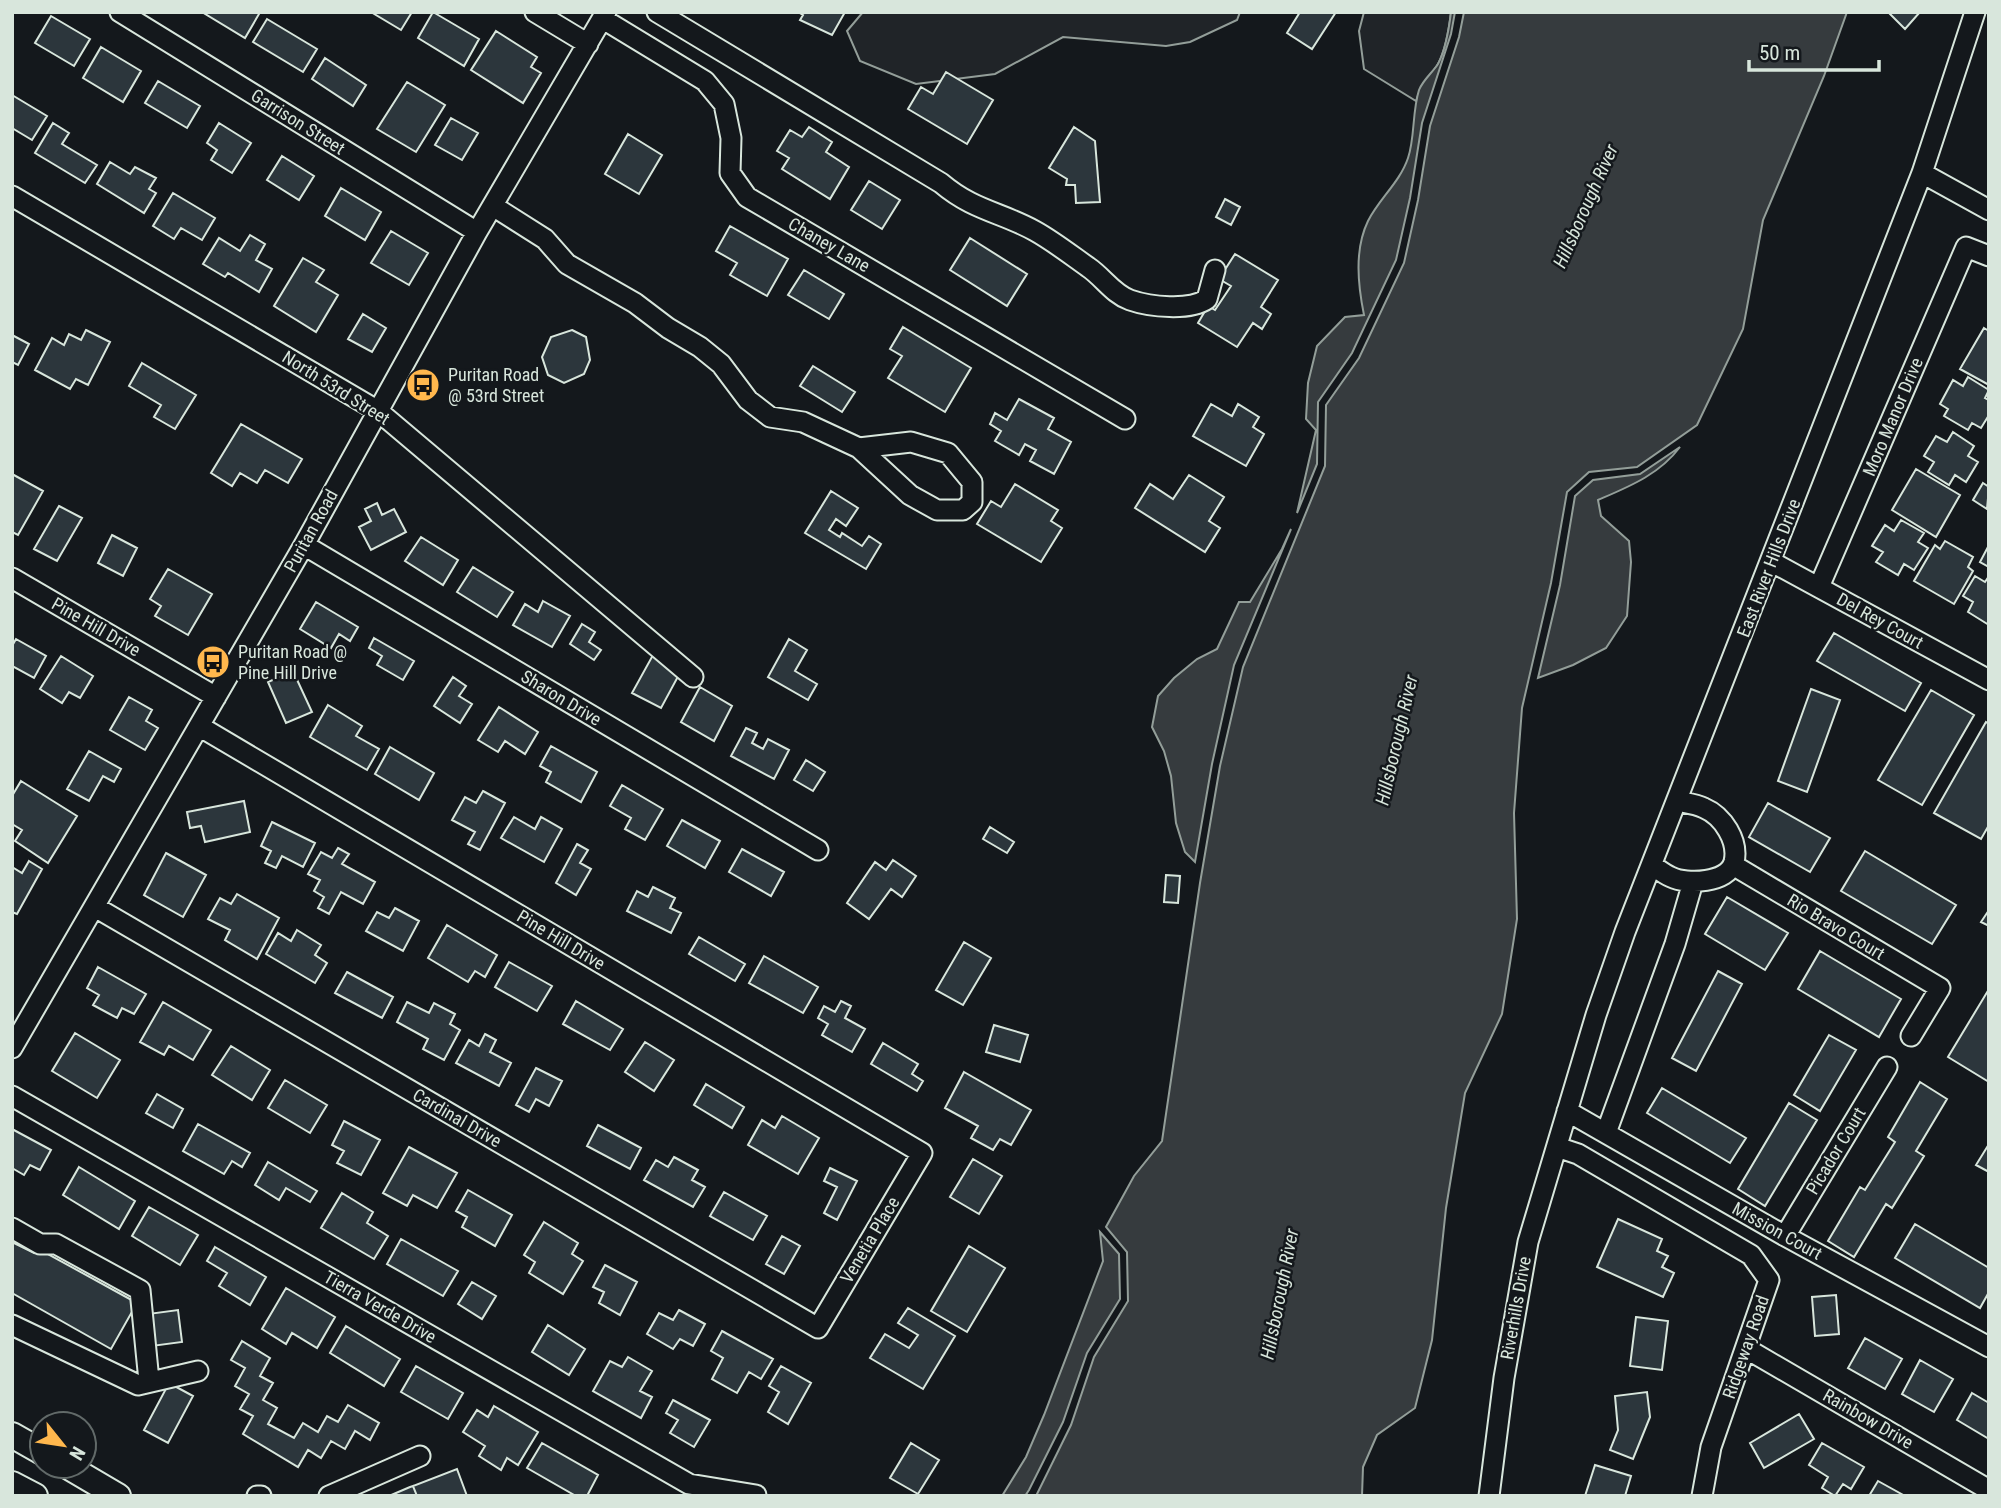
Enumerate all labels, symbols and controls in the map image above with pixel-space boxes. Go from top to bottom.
scale bar [1749,28,1878,72]
text: 50 m [1759,41,1800,65]
street label: Garrison Street [247,84,349,159]
water label: Hillsborough River [1548,141,1623,272]
street label: Chaney Lane [785,213,874,276]
street label: North 53rd Street [279,346,394,429]
street label: Moro Manor Drive [1858,354,1927,479]
place label: Puritan Road @ 53rd Street [448,364,544,406]
bus stop icon: Puritan Road @ 53rd Street [404,366,442,404]
street label: Puritan Road [279,486,342,576]
street label: East River Hills Drive [1733,496,1805,640]
street label: Del Rey Court [1833,588,1927,653]
street label: Pine Hill Drive [48,593,144,660]
place label: Puritan Road @ Pine Hill Drive [238,641,347,683]
bus stop icon: Puritan Road @ Pine Hill Drive [194,643,232,681]
street label: Sharon Drive [517,665,605,730]
water label: Hillsborough River [1370,672,1423,807]
street label: Rio Bravo Court [1784,889,1889,964]
street label: Pine Hill Drive [513,905,609,974]
street label: Cardinal Drive [409,1084,505,1151]
street label: Picador Court [1801,1103,1870,1198]
street label: Venetia Place [836,1193,904,1287]
street label: Mission Court [1729,1197,1826,1264]
water label: Hillsborough River [1256,1226,1304,1361]
street label: Riverhills Drive [1496,1255,1535,1361]
street label: Tierra Verde Drive [320,1266,440,1347]
street label: Ridgeway Road [1718,1292,1773,1401]
street label: Rainbow Drive [1819,1384,1917,1453]
north arrow [28,1410,98,1480]
text: N [64,1442,90,1464]

